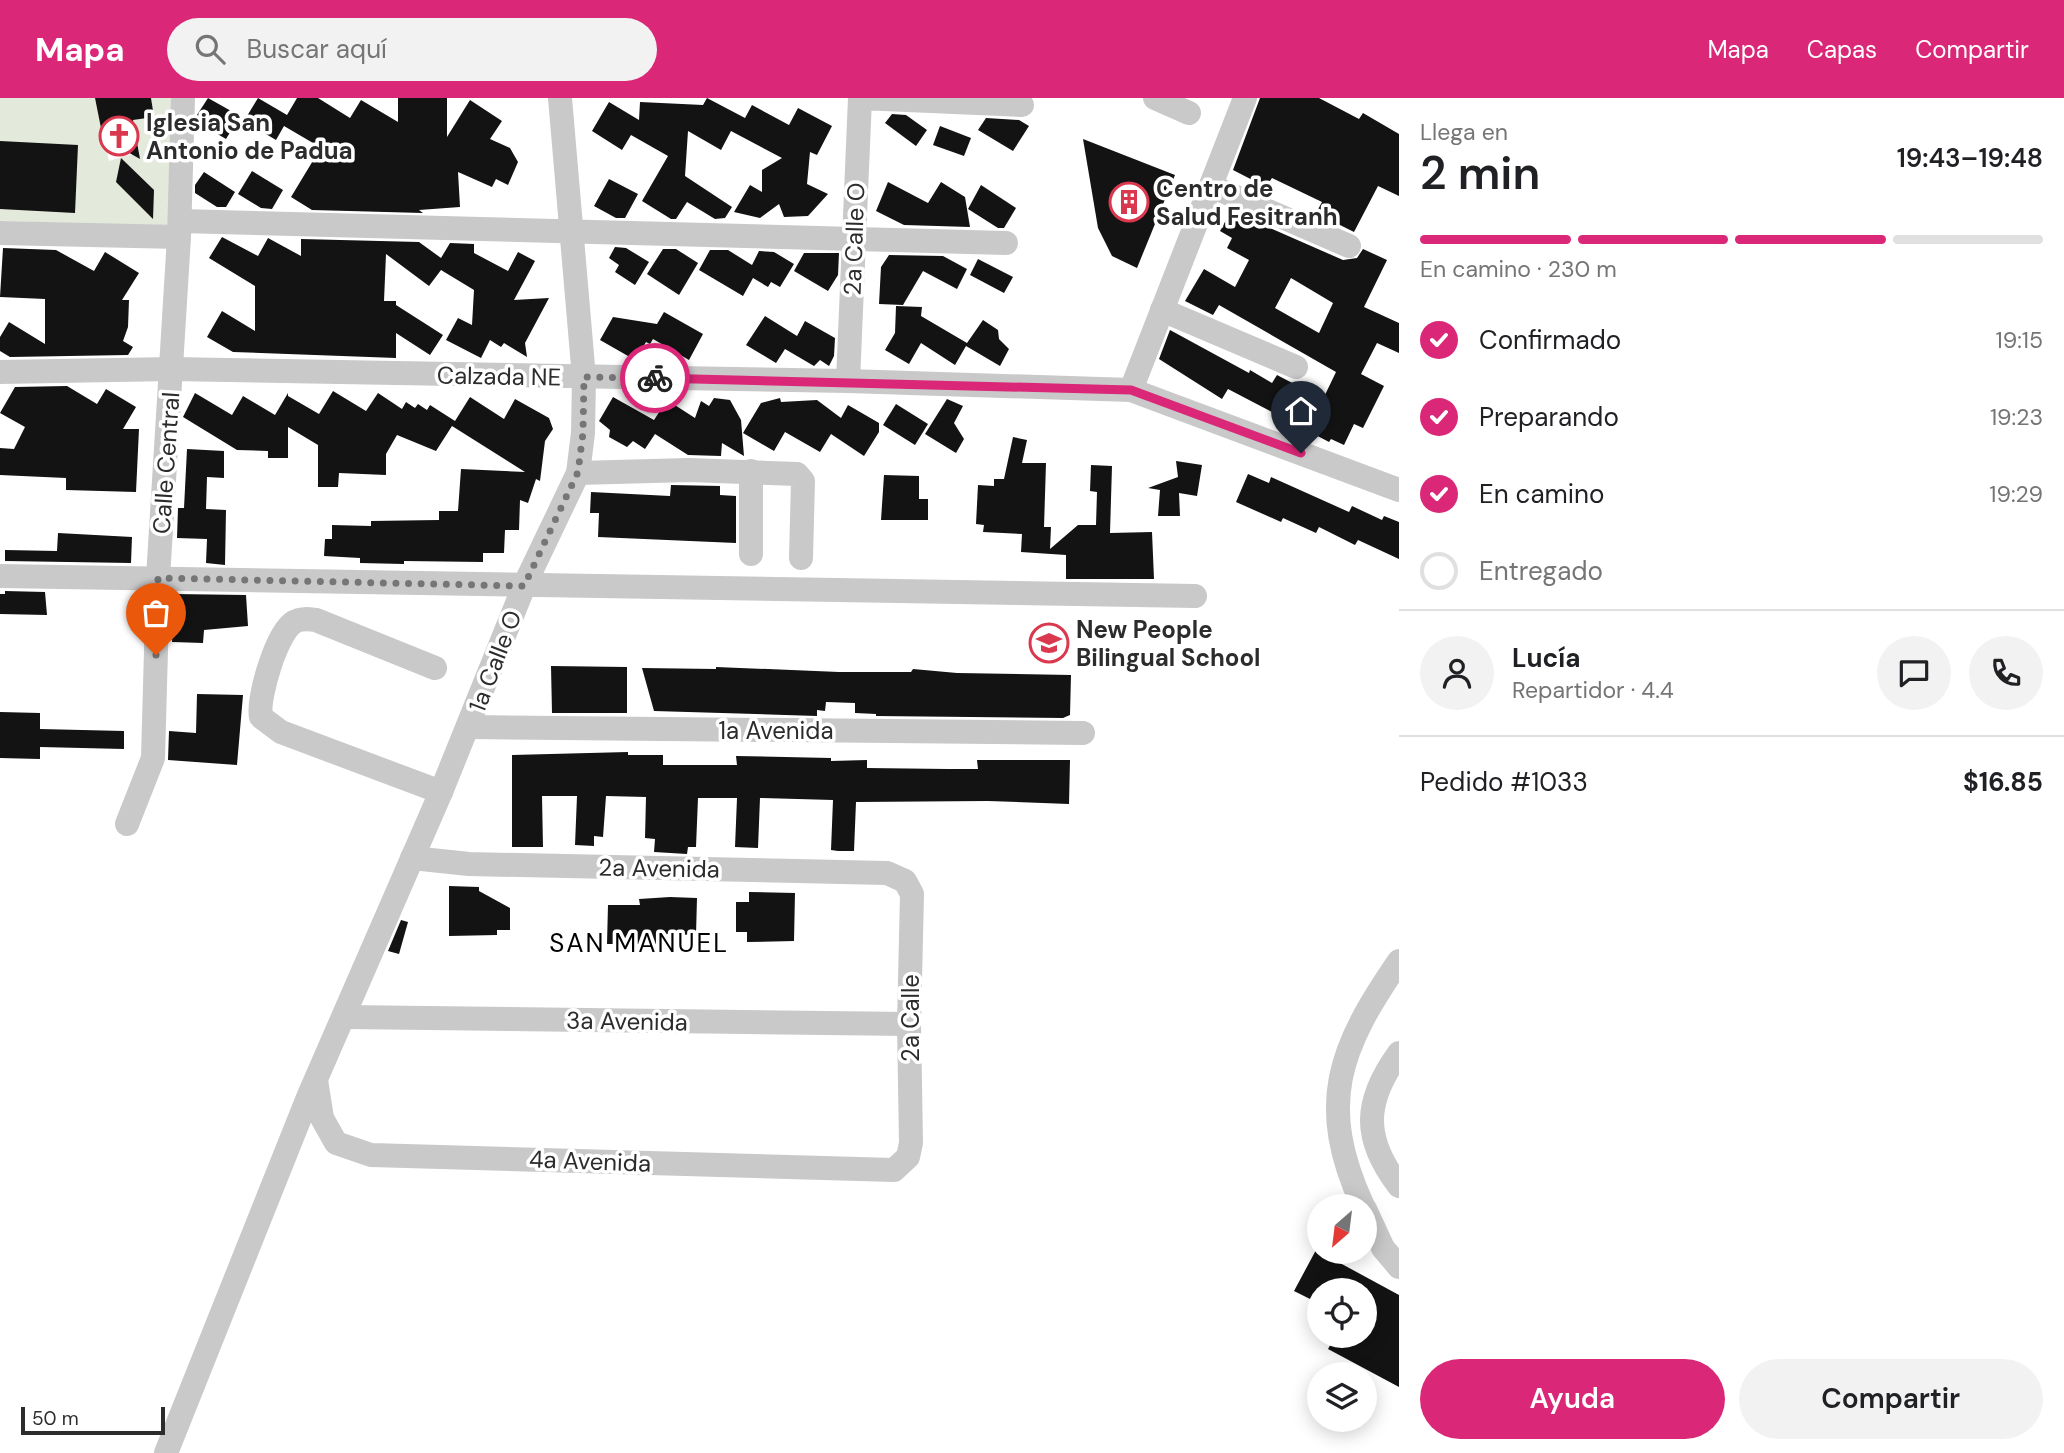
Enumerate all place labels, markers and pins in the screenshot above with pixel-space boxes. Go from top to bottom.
place label: Iglesia San Antonio de Padua [146,107,353,166]
church icon: Iglesia San Antonio de Padua [98,115,140,157]
place label: Centro de Salud Fesitranh [1156,173,1338,232]
building icon: Centro de Salud Fesitranh [1108,181,1150,223]
pin [1271,381,1331,453]
pin [126,583,186,655]
place label: New People Bilingual School [1076,614,1260,673]
school or university icon: New People Bilingual School [1028,622,1070,664]

